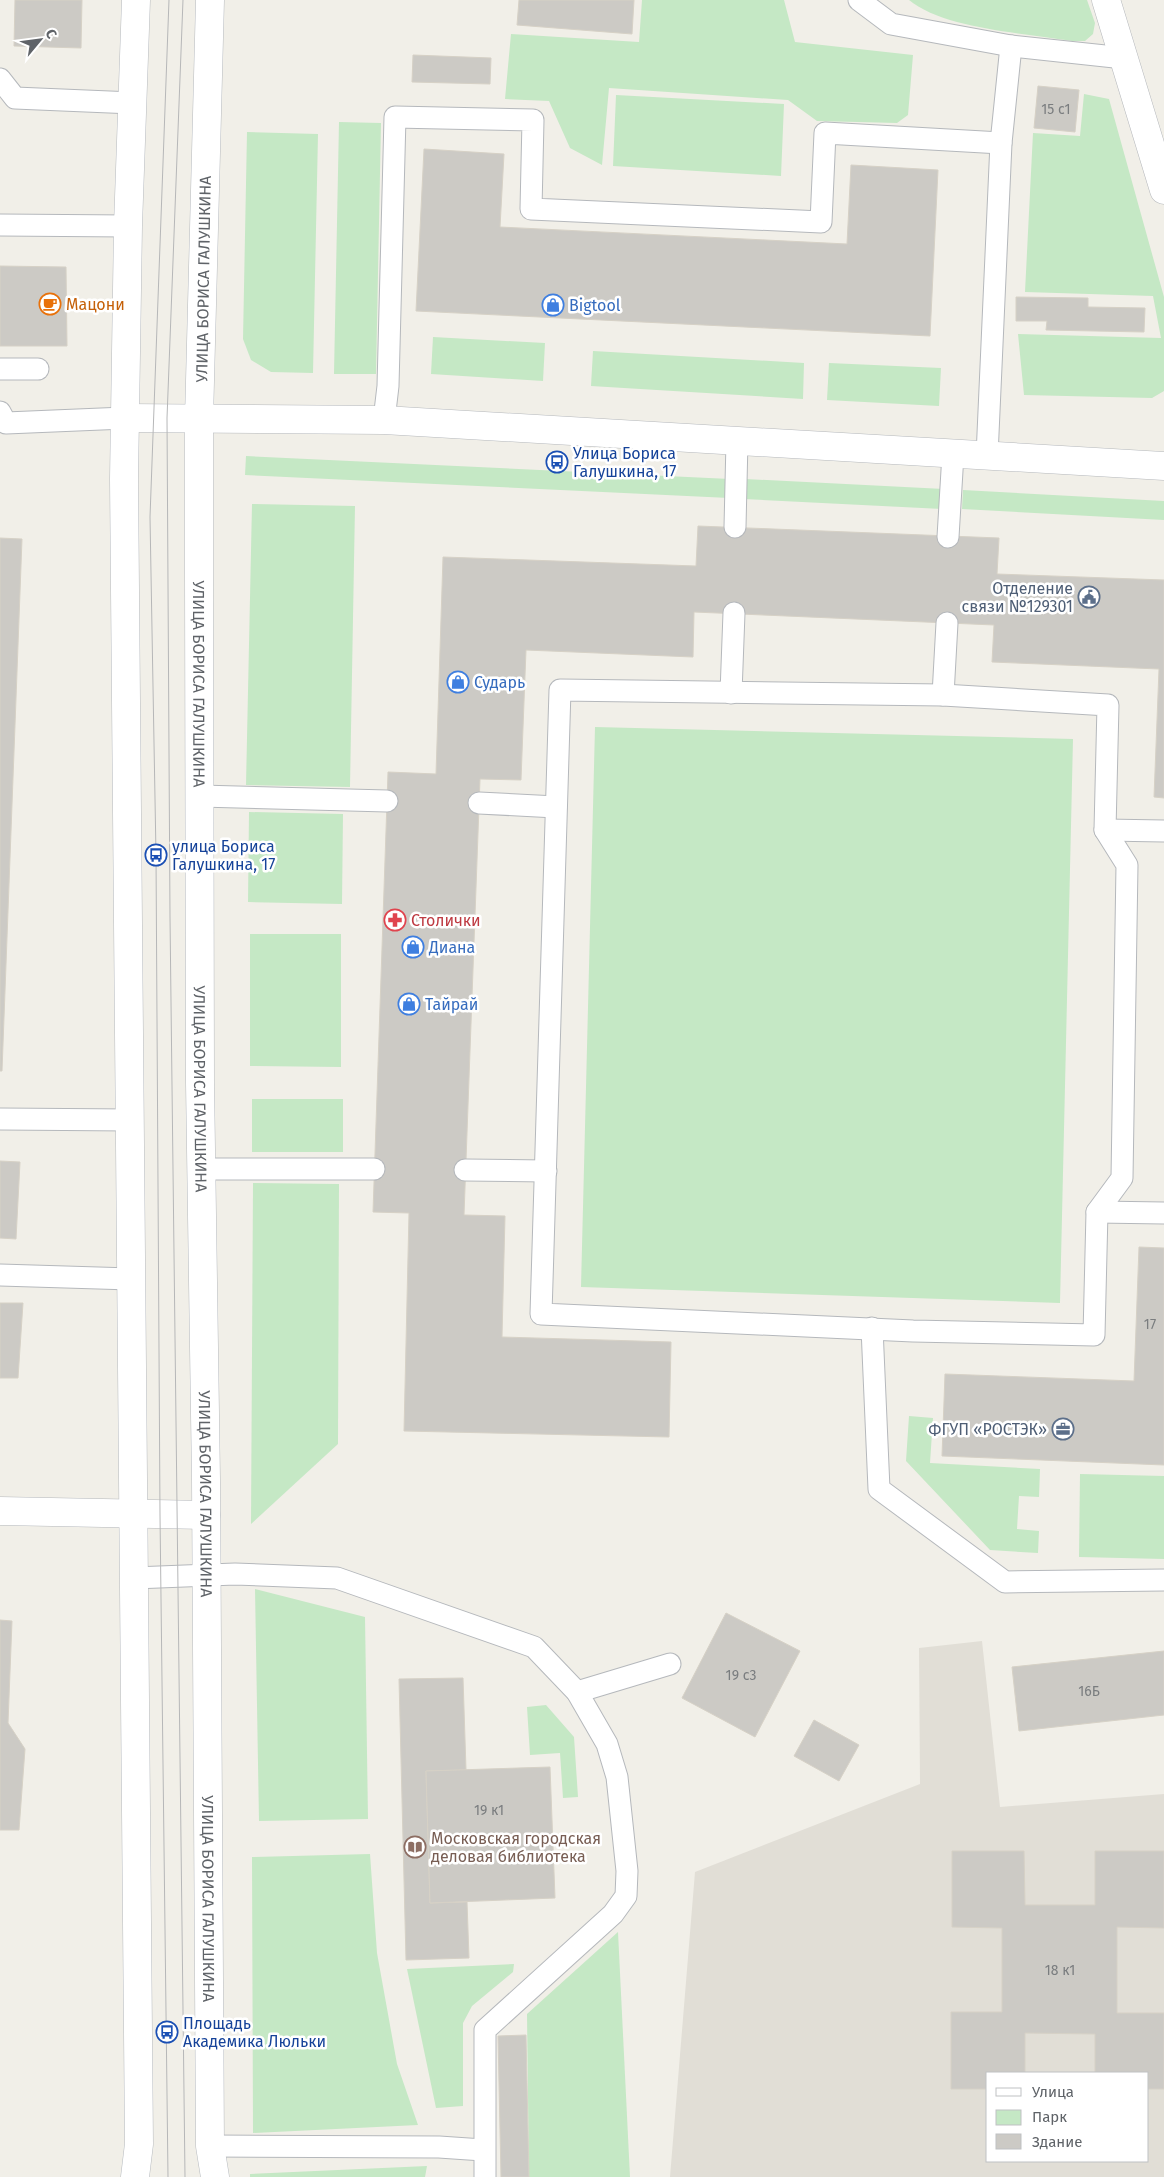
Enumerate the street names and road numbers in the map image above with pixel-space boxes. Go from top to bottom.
street label: УЛИЦА БОРИСА ГАЛУШКИНА [192,175,215,383]
street label: УЛИЦА БОРИСА ГАЛУШКИНА [189,580,208,788]
street label: УЛИЦА БОРИСА ГАЛУШКИНА [190,985,211,1193]
street label: УЛИЦА БОРИСА ГАЛУШКИНА [195,1390,216,1598]
street label: УЛИЦА БОРИСА ГАЛУШКИНА [198,1795,218,2003]

